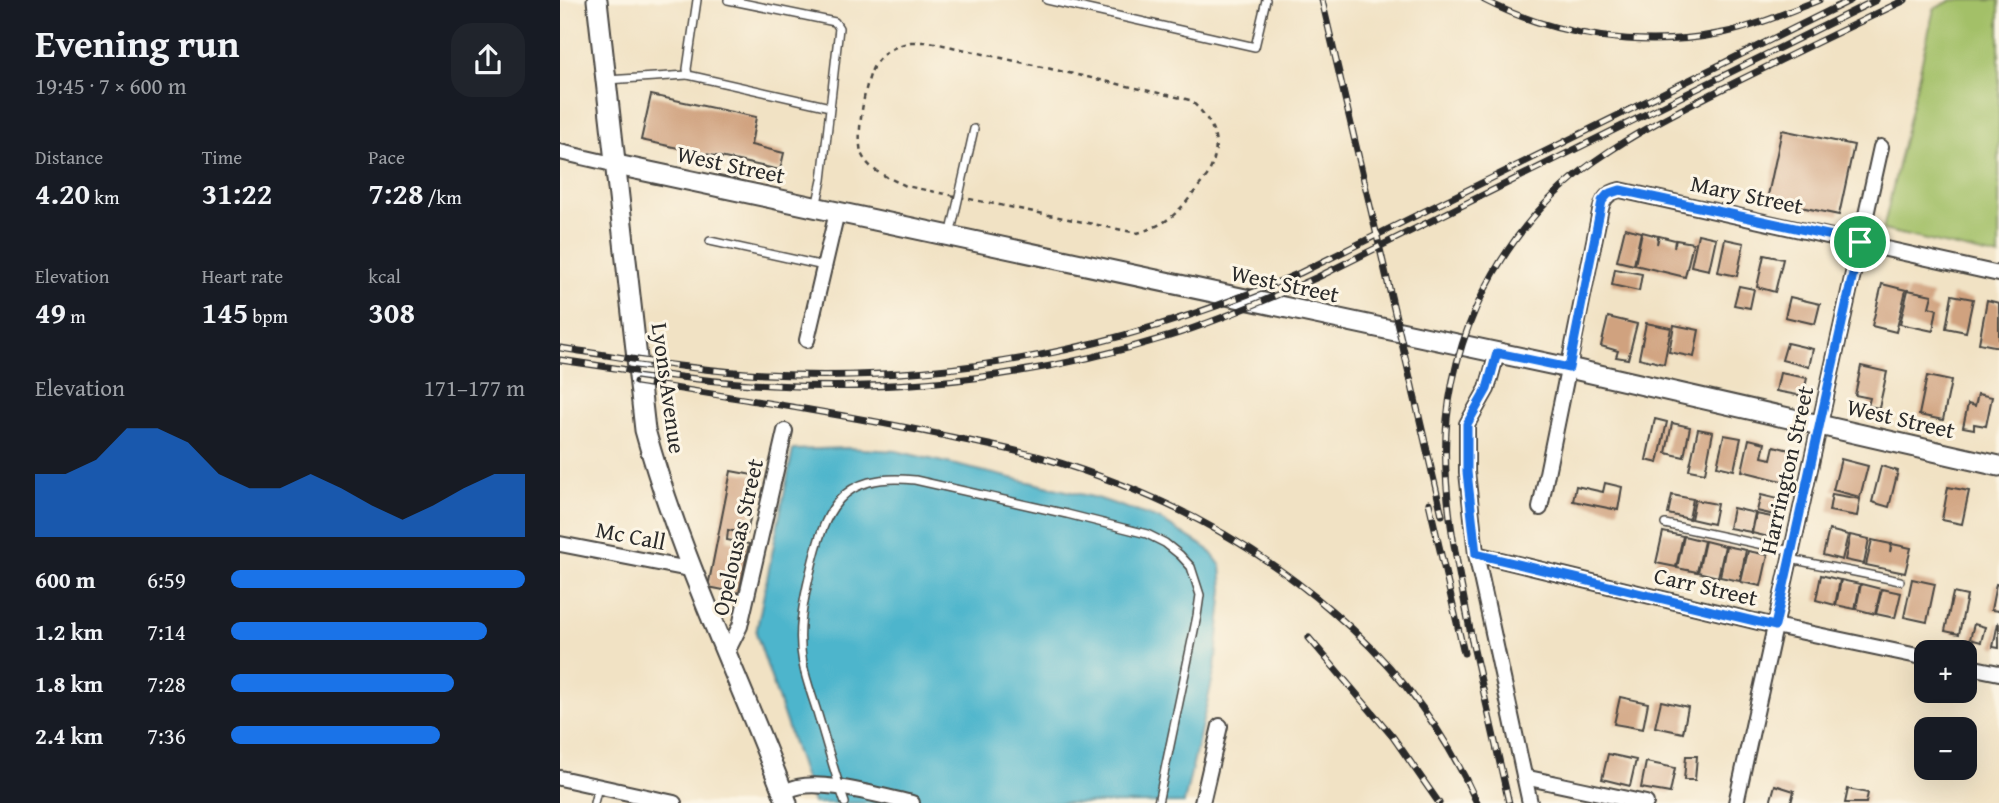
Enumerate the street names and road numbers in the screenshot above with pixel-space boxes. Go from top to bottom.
street label: West Street [674,136,788,192]
street label: Mary Street [1688,166,1806,222]
street label: West Street [1228,255,1342,311]
street label: Lyons Avenue [643,320,695,456]
street label: Harrington Street [1751,383,1821,557]
street label: West Street [1844,390,1958,446]
street label: Opelousas Street [703,455,771,619]
street label: Mc Call [593,512,669,558]
street label: Carr Street [1651,558,1761,614]

